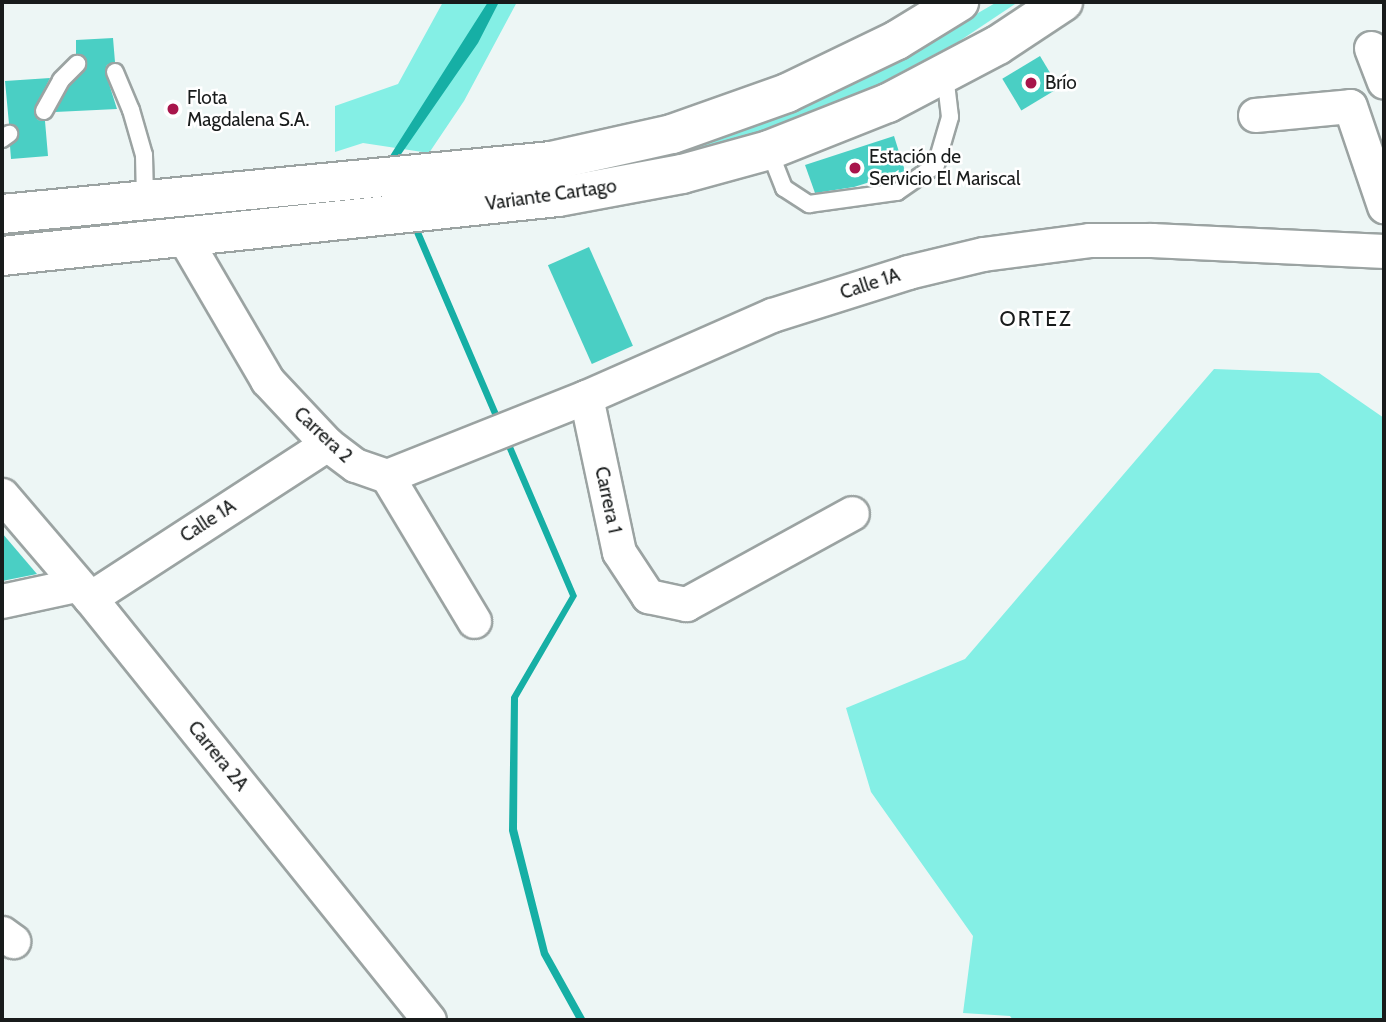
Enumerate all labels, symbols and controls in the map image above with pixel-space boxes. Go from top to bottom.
place label: Brío [1045,72,1077,94]
marker: Brío [1023,75,1039,91]
place label: Flota Magdalena S.A. [187,87,309,131]
marker: Flota Magdalena S.A. [165,101,181,117]
place label: Estación de Servicio El Mariscal [869,146,1020,190]
marker: Estación de Servicio El Mariscal [847,160,863,176]
street label: Variante Cartago [484,175,618,215]
street label: Calle 1A [837,264,903,304]
district label: ORTEZ [1000,306,1072,332]
street label: Carrera 2 [289,402,357,468]
street label: Carrera 1 [590,464,626,536]
street label: Calle 1A [176,495,240,547]
street label: Carrera 2A [183,716,253,796]

